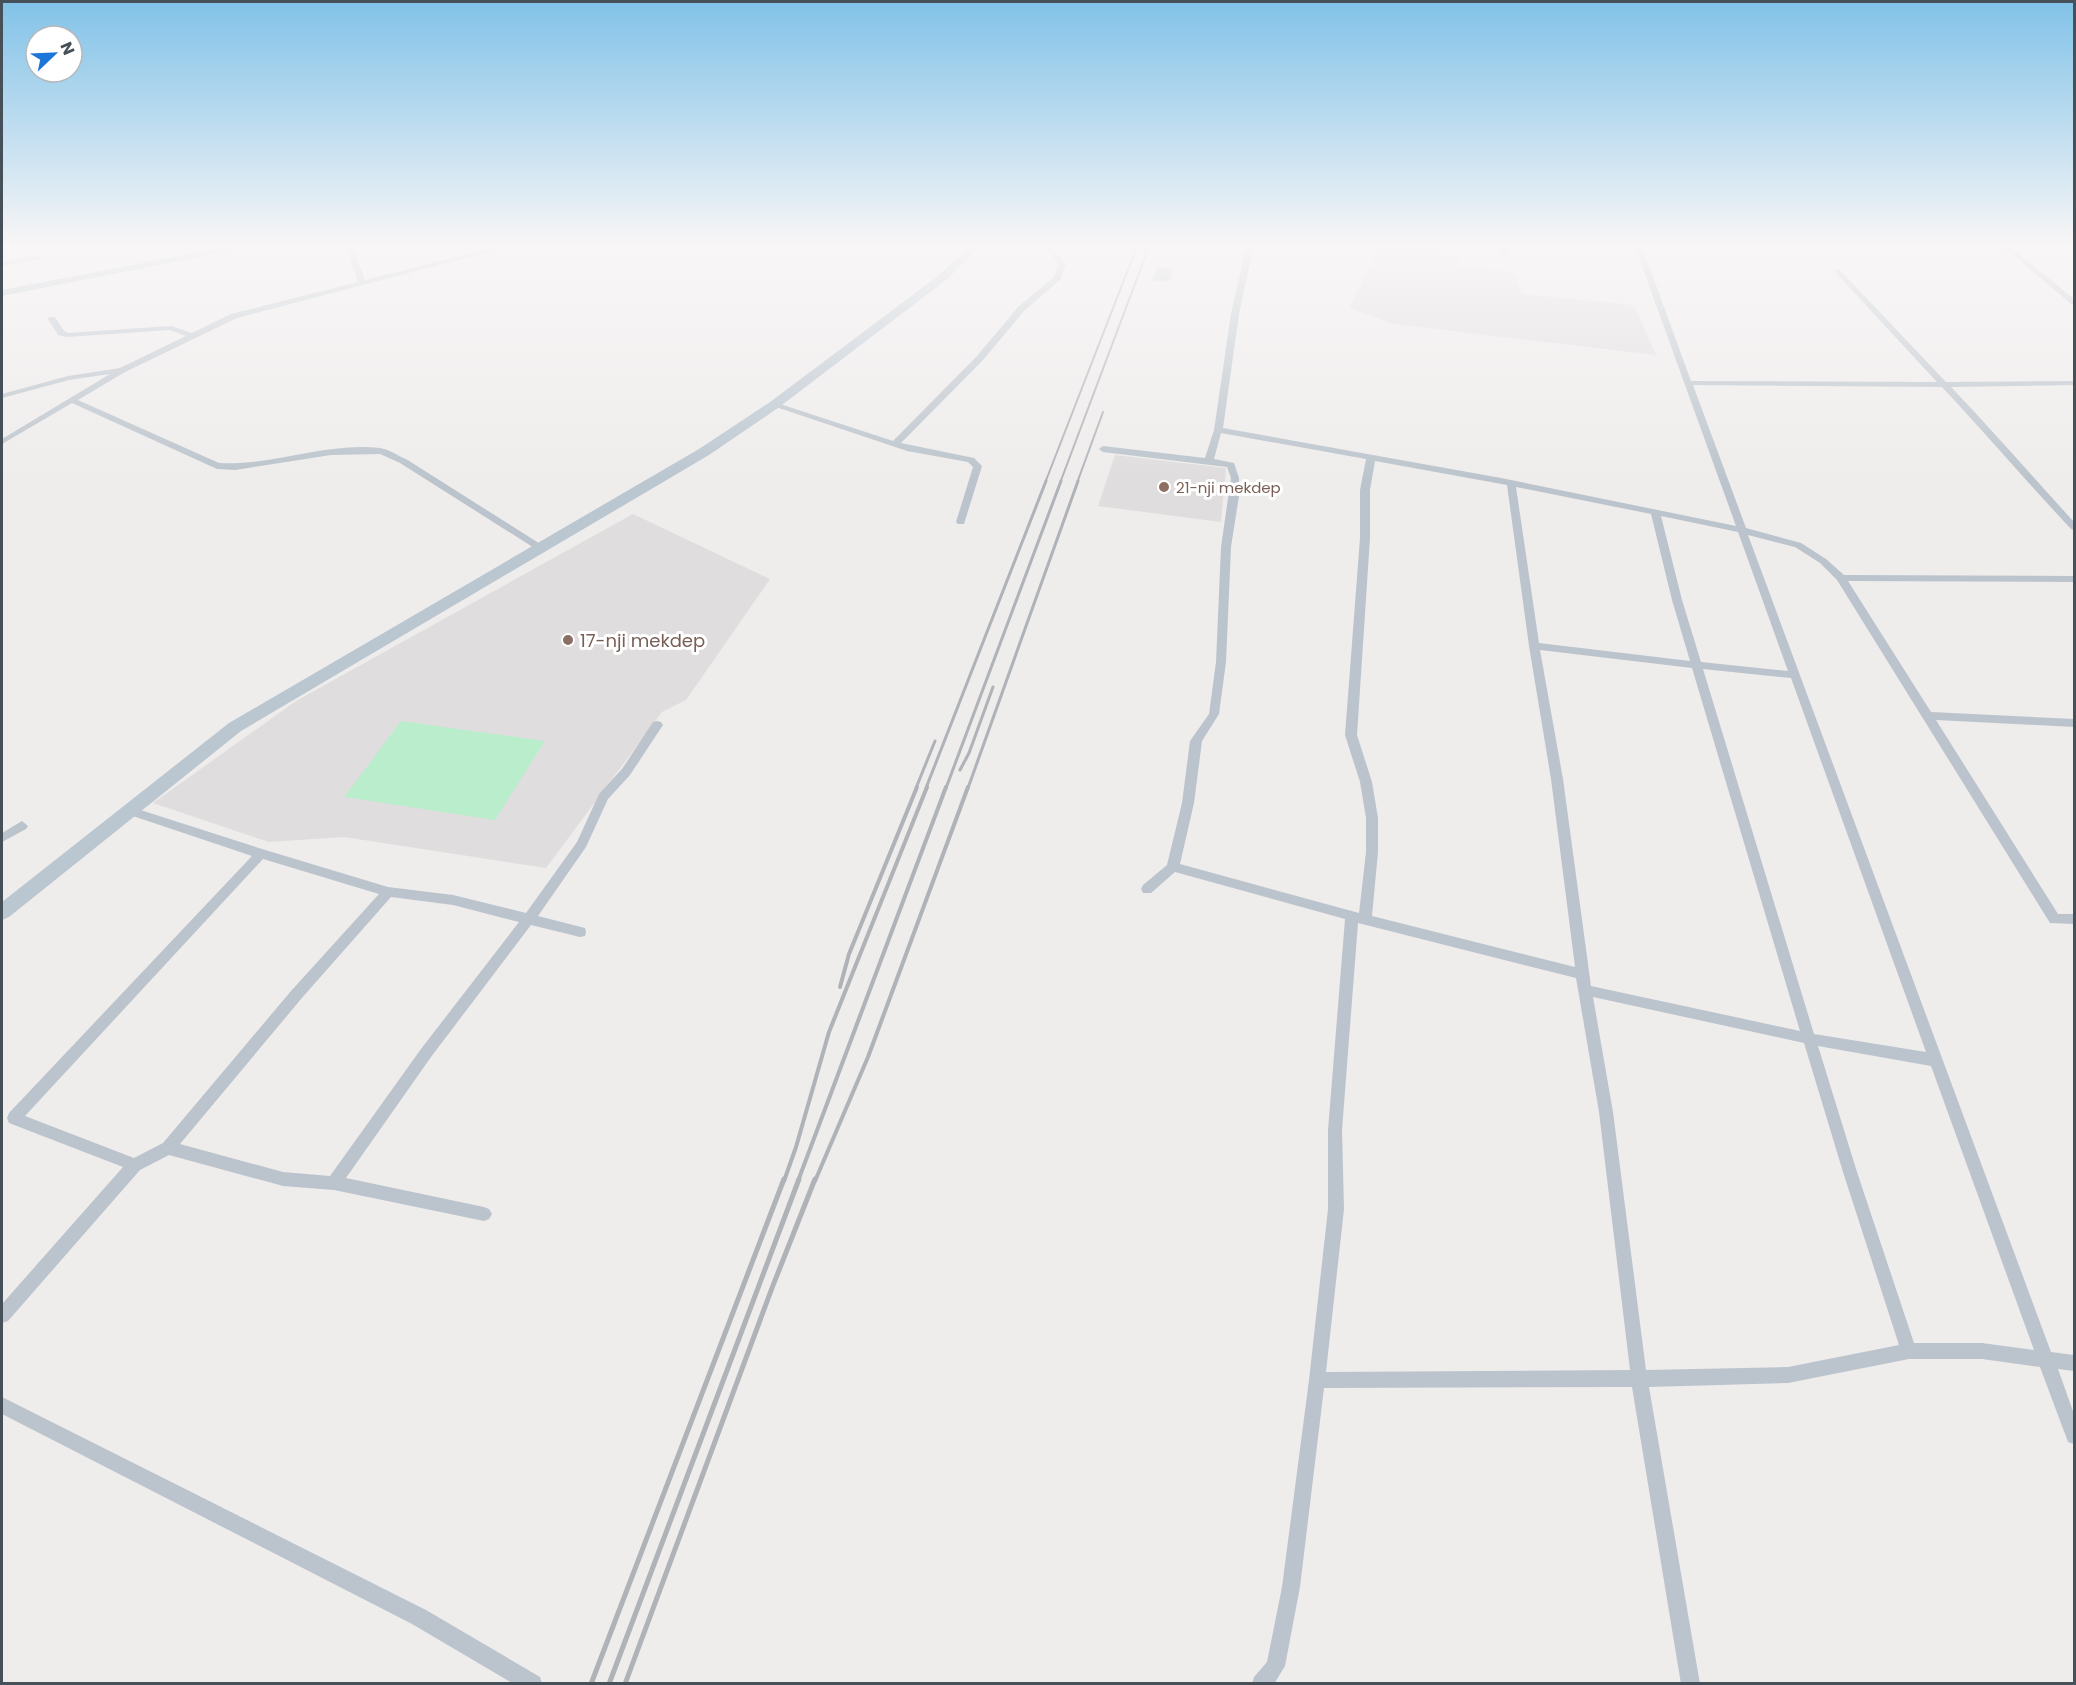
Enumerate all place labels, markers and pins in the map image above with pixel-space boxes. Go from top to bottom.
place label: 21-nji mekdep [1176,477,1281,498]
marker: 21-nji mekdep [1157,480,1171,494]
place label: 17-nji mekdep [580,628,705,653]
marker: 17-nji mekdep [561,633,575,647]

